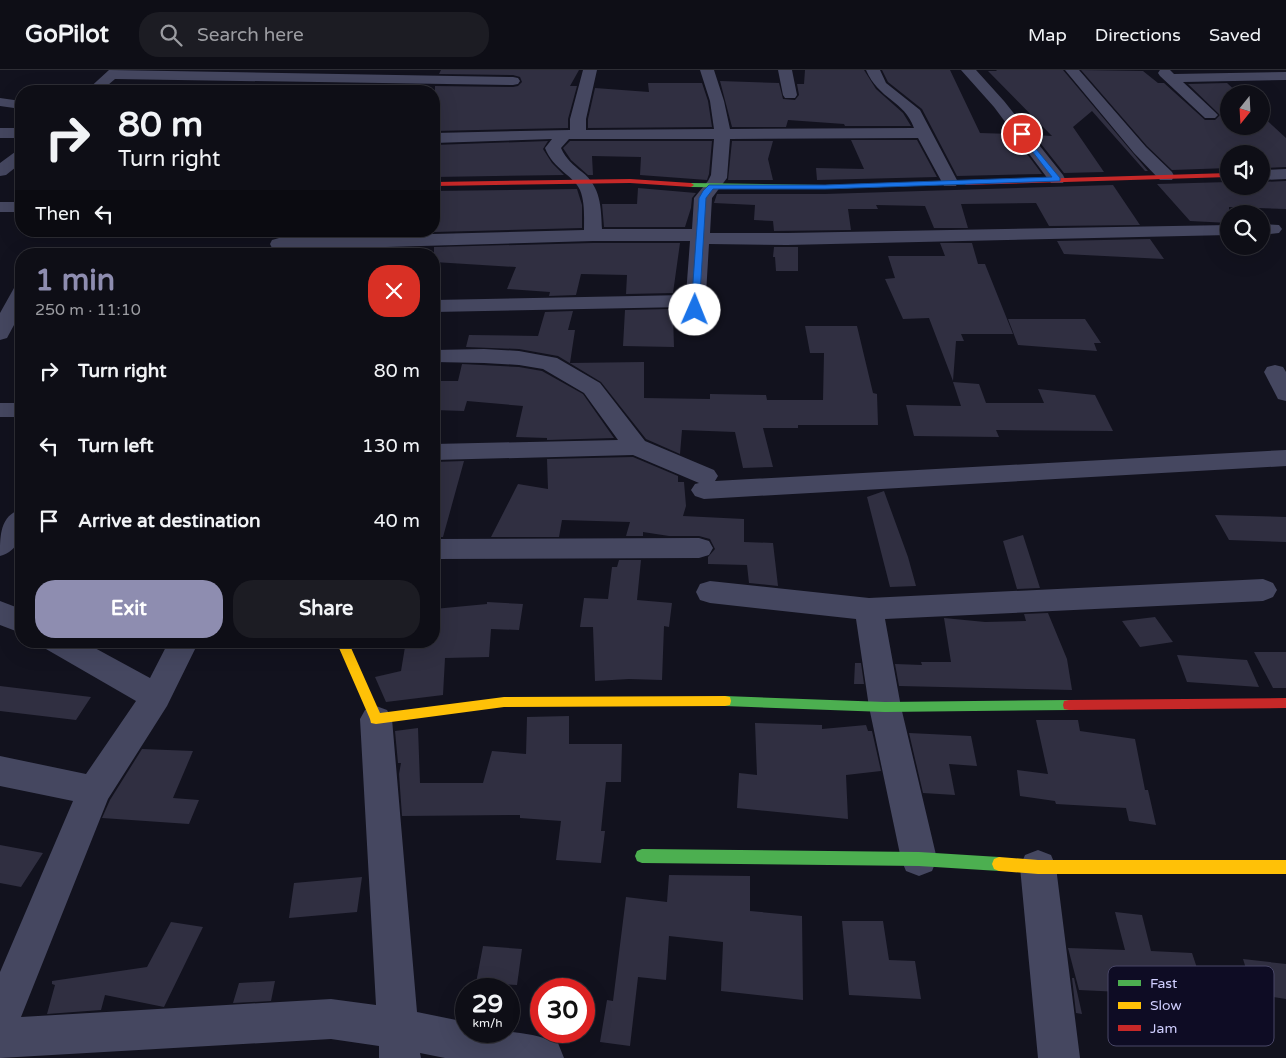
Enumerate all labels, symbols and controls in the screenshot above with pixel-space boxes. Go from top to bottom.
search box [139,12,489,57]
text: GoPilot [25,20,109,49]
icon: search [157,21,185,49]
text: Search here [197,24,304,46]
text: Map [1028,24,1067,46]
text: Directions [1095,24,1181,46]
text: Saved [1209,24,1261,46]
north arrow [1220,85,1270,135]
map controls [1220,85,1270,255]
text: 80 m [118,104,203,146]
icon: right [35,105,100,170]
pin [1001,113,1043,155]
icon: arrive [1008,120,1036,148]
button: sound [1220,145,1270,195]
text: Turn right [118,146,220,172]
icon: left [90,200,118,228]
text: Then [35,203,80,225]
button: search [1220,205,1270,255]
text: 1 min [35,262,115,299]
button: close [368,265,420,317]
position arrow [668,283,720,335]
text: 250 m · 11:10 [35,300,141,320]
icon: right [35,357,63,385]
text: Turn right [78,360,166,382]
text: 80 m [374,360,420,382]
icon: left [35,432,63,460]
text: Turn left [78,435,154,457]
text: 130 m [362,435,420,457]
icon: arrive [35,507,63,535]
text: Arrive at destination [78,510,261,532]
text: 40 m [374,510,420,532]
button: Exit [35,580,223,638]
button: Share [233,580,420,638]
legend [1108,966,1274,1046]
text: Fast [1150,975,1178,992]
speed limit sign: 30 [530,978,595,1043]
text: 29 [472,989,503,1019]
text: Slow [1150,997,1182,1014]
text: km/h [472,1016,503,1030]
text: Jam [1150,1020,1177,1037]

